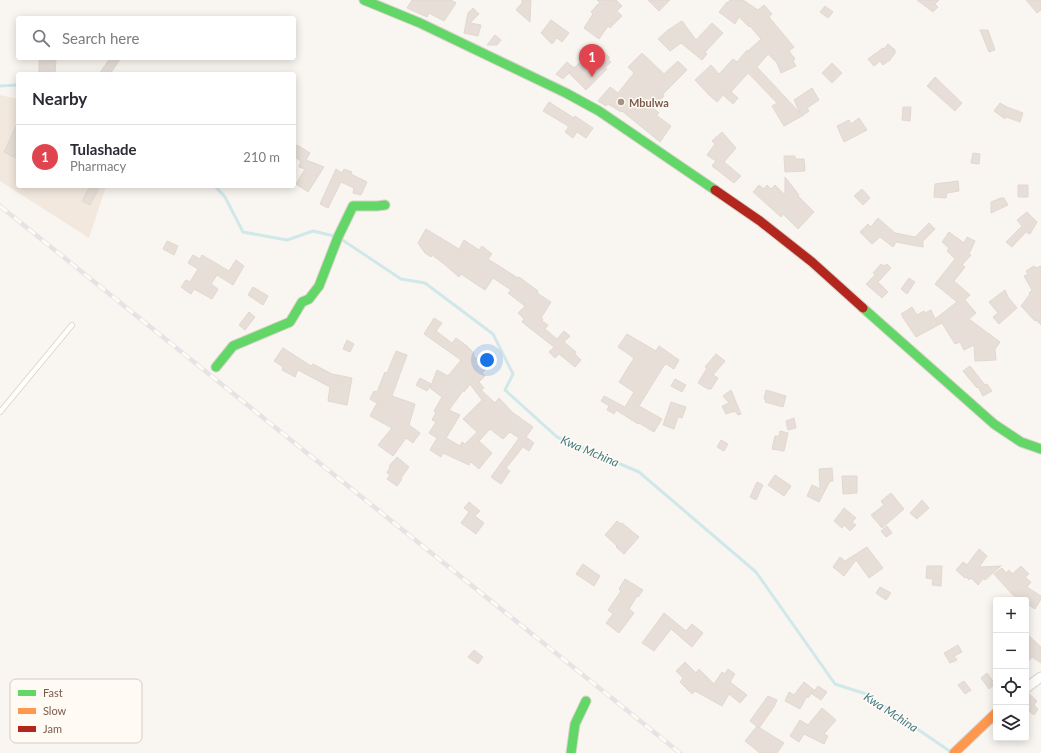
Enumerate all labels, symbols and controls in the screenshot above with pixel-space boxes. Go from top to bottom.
search box [16,16,296,60]
icon: search [30,27,52,49]
text: Search here [62,29,139,47]
pin: 1 [579,44,605,77]
text: Nearby [32,88,87,109]
place label: Mbulwa [629,96,669,109]
marker: Mbulwa [616,97,626,107]
text: Tulashade [70,140,137,158]
text: 1 [41,149,49,165]
text: 210 m [243,149,280,165]
text: Pharmacy [70,158,126,174]
your location [477,350,497,370]
water label: Kwa Mchina [559,432,621,470]
map controls [993,597,1029,741]
button: + [993,597,1029,633]
button: − [993,633,1029,669]
button: locate [993,669,1029,705]
legend [10,679,142,743]
text: Fast [43,686,63,699]
water label: Kwa Mchina [861,689,921,735]
text: Slow [43,704,67,717]
button: layers [993,705,1029,741]
text: Jam [43,722,62,735]

